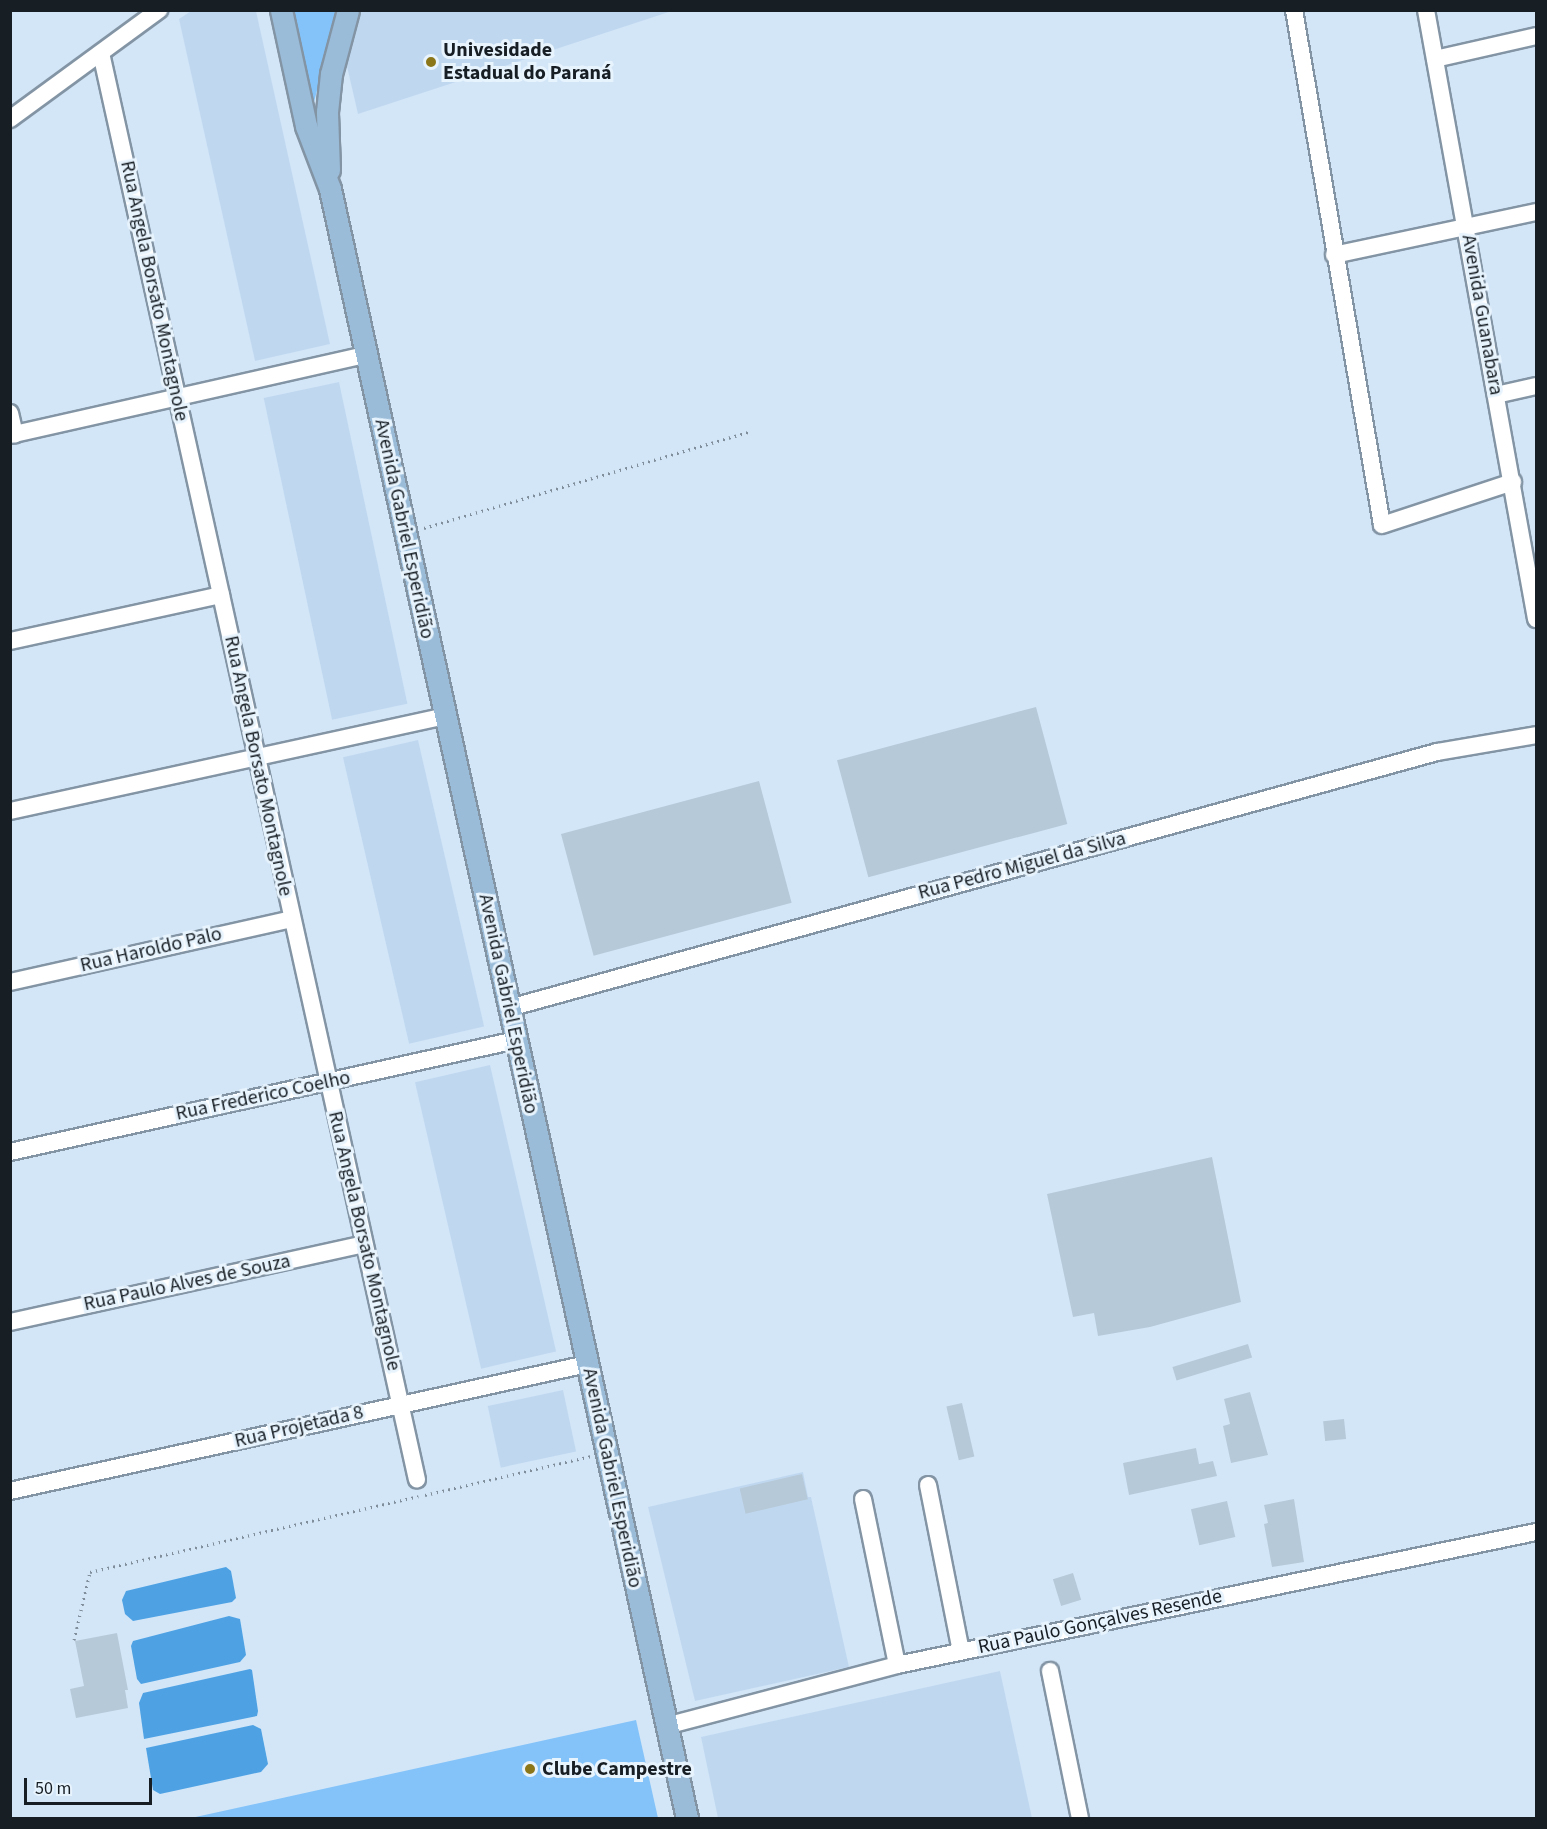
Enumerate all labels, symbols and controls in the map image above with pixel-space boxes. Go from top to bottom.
place label: Univesidade Estadual do Paraná [443,39,612,86]
marker: Univesidade Estadual do Paraná [424,55,438,69]
street label: Rua Angela Borsato Montagnole [115,159,193,423]
street label: Avenida Guanabara [1456,233,1508,397]
street label: Avenida Gabriel Esperidião [369,417,439,641]
street label: Rua Angela Borsato Montagnole [219,634,297,898]
street label: Rua Pedro Miguel da Silva [915,827,1129,905]
street label: Avenida Gabriel Esperidião [473,892,543,1116]
street label: Rua Haroldo Palo [78,922,224,978]
street label: Rua Frederico Coelho [174,1066,352,1126]
street label: Rua Angela Borsato Montagnole [322,1109,406,1373]
street label: Rua Paulo Alves de Souza [81,1249,293,1317]
street label: Avenida Gabriel Esperidião [577,1366,647,1590]
street label: Rua Projetada 8 [232,1401,366,1453]
street label: Rua Paulo Gonçalves Resende [976,1584,1224,1660]
place label: Clube Campestre [542,1757,692,1781]
marker: Clube Campestre [523,1762,537,1776]
scale bar [27,1766,154,1804]
text: 50 m [35,1776,71,1801]

